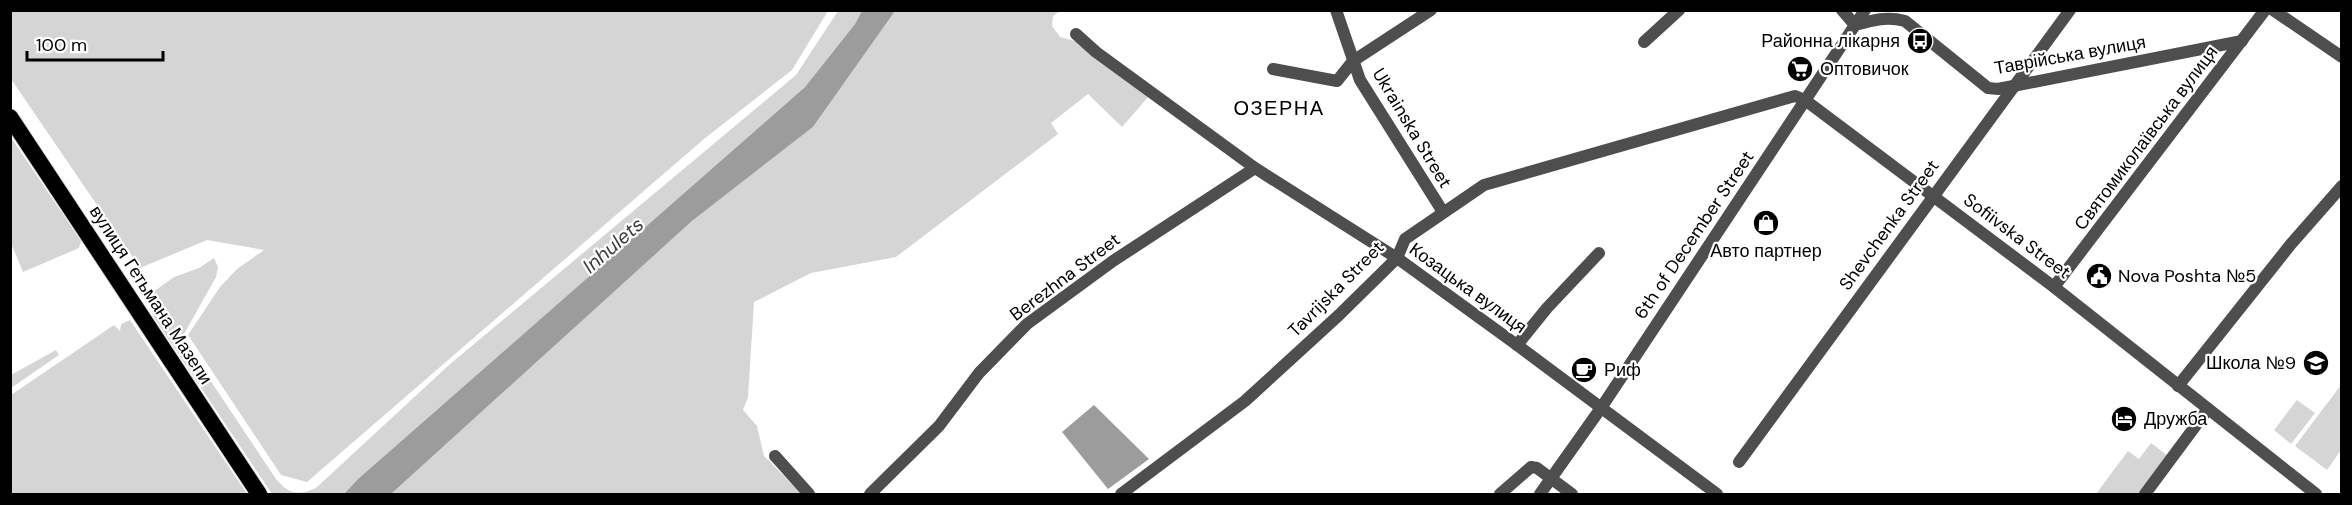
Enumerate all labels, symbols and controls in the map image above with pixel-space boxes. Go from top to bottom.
scale bar [27,24,164,62]
bus stop icon: Районна лікарня [1905,26,1935,56]
place label: Районна лікарня [1761,29,1900,53]
street label: Таврійська вулиця [1992,30,2148,80]
text: 100 m [36,33,87,57]
street label: Святомиколаївська вулиця [2069,41,2223,235]
supermarket icon: Оптовичок [1785,54,1815,84]
place label: Оптовичок [1820,57,1909,81]
street label: Ukrainska Street [1367,64,1457,192]
district label: ОЗЕРНА [1233,95,1325,121]
street label: 6th of December Street [1629,146,1759,324]
street label: Shevchenka Street [1834,155,1944,295]
street label: Sofiivska Street [1959,188,2075,284]
street label: вулиця Гетьмана Мазепи [84,201,218,389]
shop icon: Авто партнер [1751,208,1781,238]
water label: Inhulets [577,211,649,279]
street label: Berezhna Street [1005,228,1125,326]
street label: Tavrijska Street [1283,236,1389,342]
street label: Козацька вулиця [1404,237,1532,339]
place label: Авто партнер [1710,239,1822,263]
public building icon: Nova Poshta №5 [2084,261,2114,291]
place label: Nova Poshta №5 [2118,264,2256,288]
school or university icon: Школа №9 [2301,348,2331,378]
place label: Школа №9 [2206,351,2296,375]
cafe icon: Риф [1569,355,1599,385]
place label: Риф [1604,358,1641,382]
hotel icon: Дружба [2109,404,2139,434]
place label: Дружба [2144,407,2208,431]

